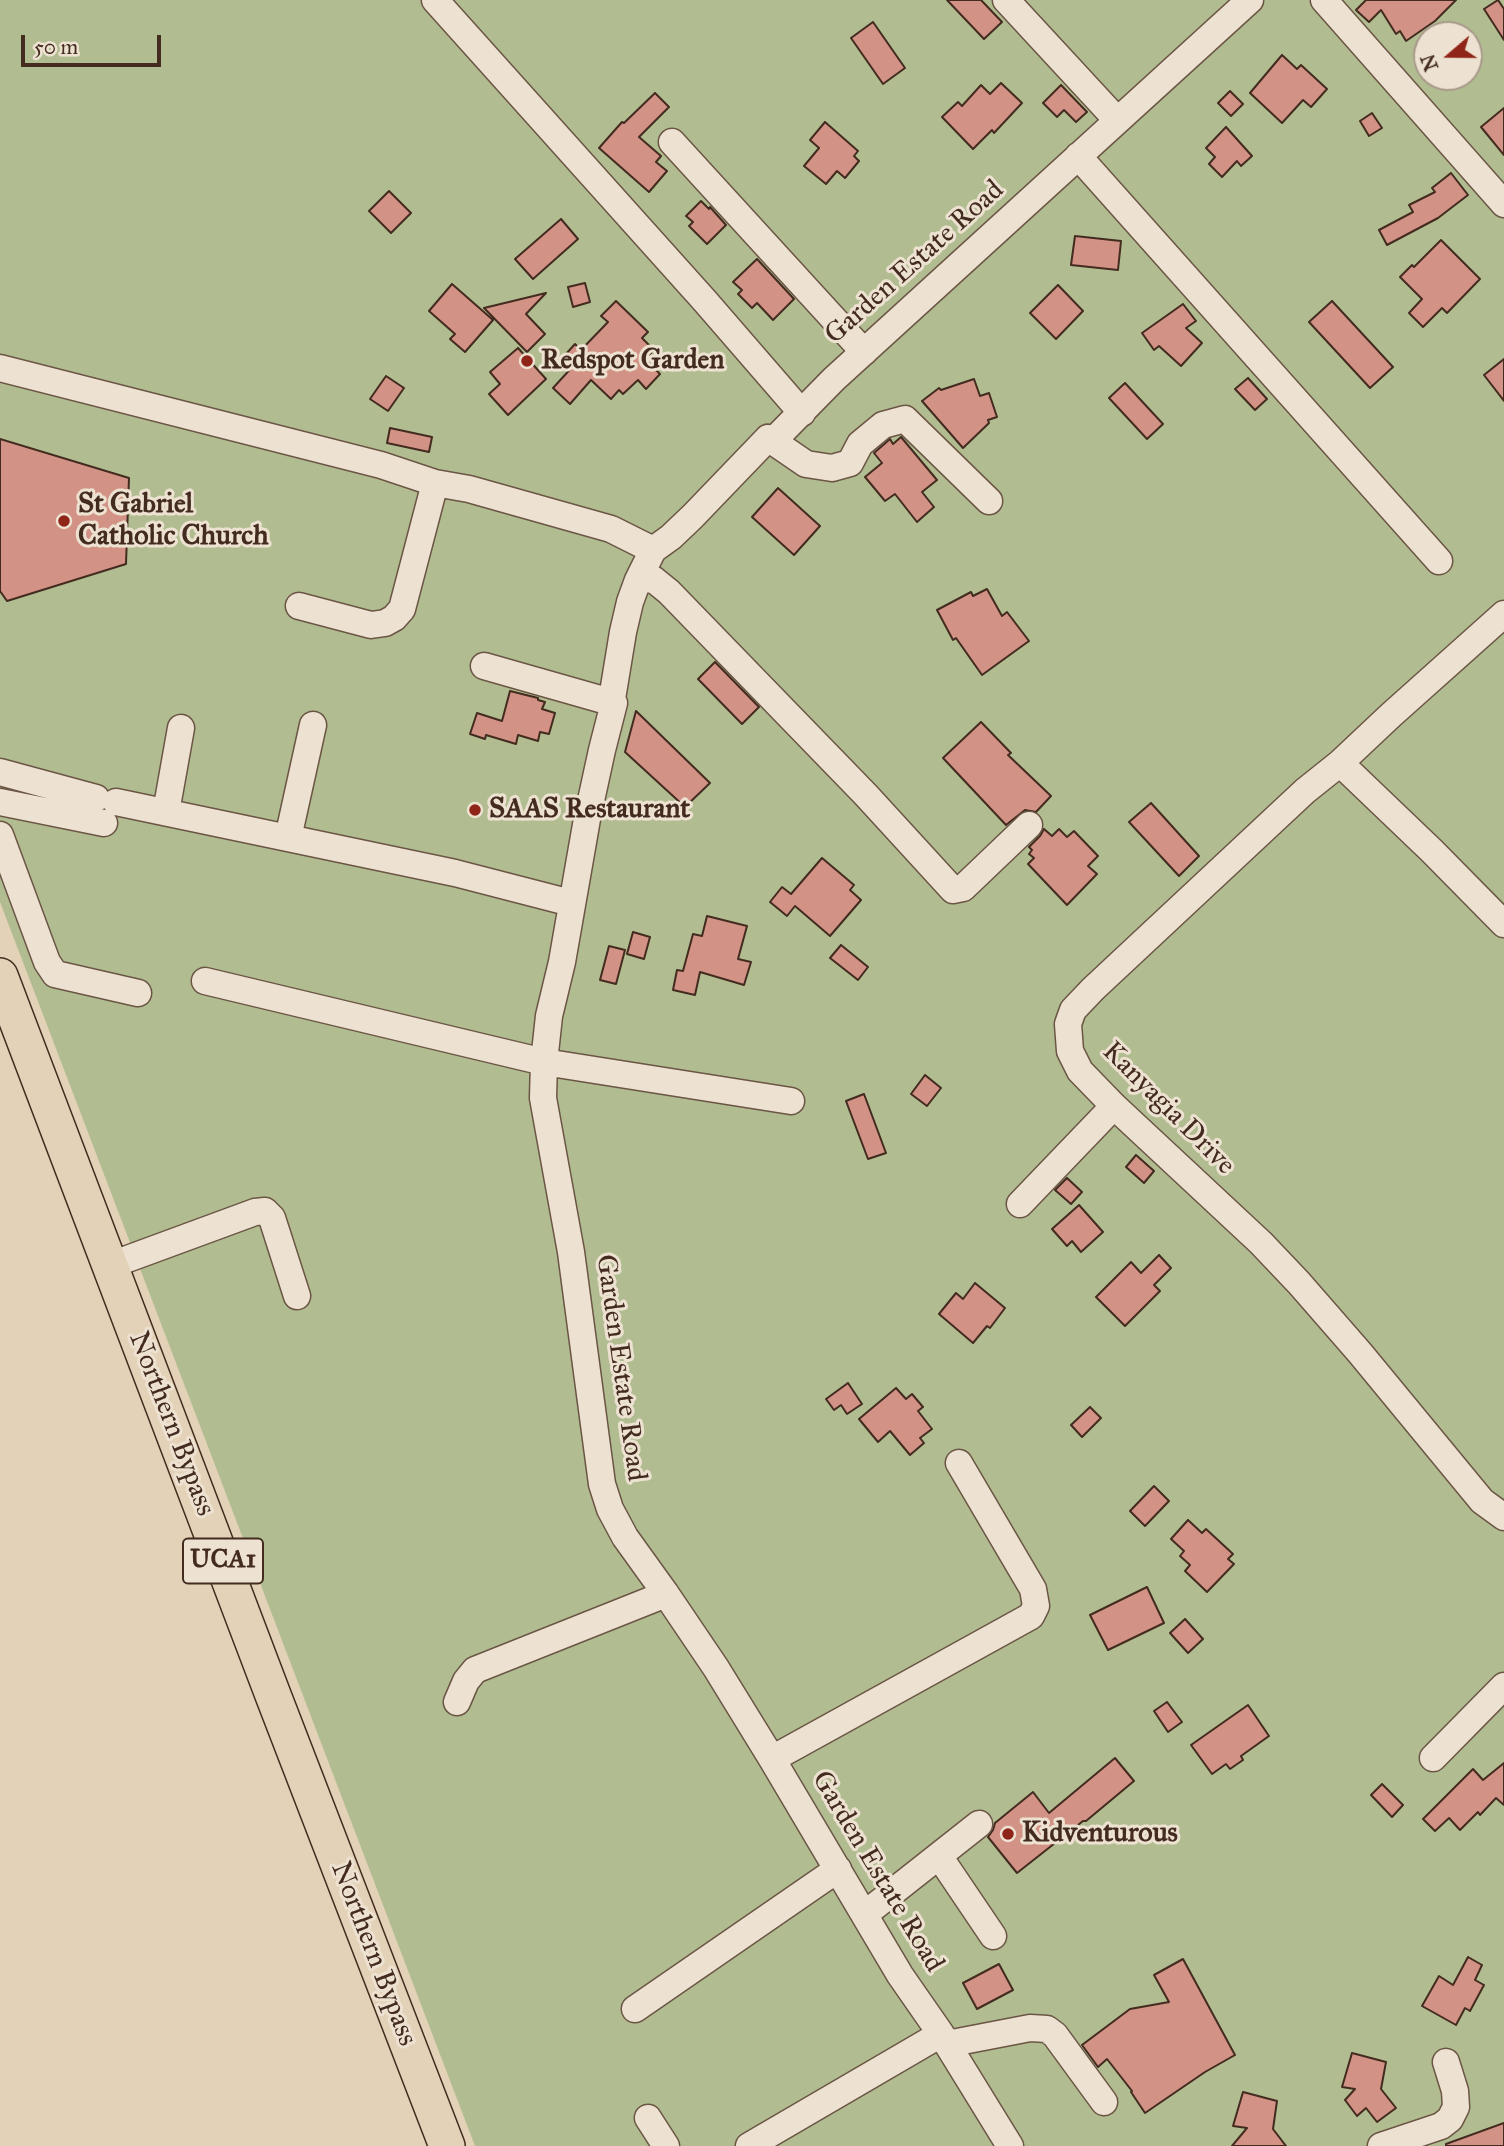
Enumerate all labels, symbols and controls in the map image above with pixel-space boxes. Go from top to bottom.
scale bar [24,21,164,65]
north arrow [1413,21,1483,91]
text: 50 m [34,34,78,60]
text: N [1416,51,1443,74]
street label: Garden Estate Road [819,174,1011,352]
place label: Redspot Garden [541,344,724,378]
marker: Redspot Garden [519,353,535,369]
place label: St Gabriel Catholic Church [78,488,269,554]
marker: St Gabriel Catholic Church [56,513,72,529]
place label: SAAS Restaurant [489,793,690,827]
marker: SAAS Restaurant [467,802,483,818]
street label: Kanyagia Drive [1094,1035,1242,1183]
street label: Garden Estate Road [587,1252,653,1484]
street label: Northern Bypass [120,1327,222,1521]
road number: UCA1 [183,1538,263,1584]
street label: Garden Estate Road [804,1765,950,1979]
place label: Kidventurous [1022,1817,1178,1851]
marker: Kidventurous [1000,1826,1016,1842]
street label: Northern Bypass [322,1857,424,2051]

